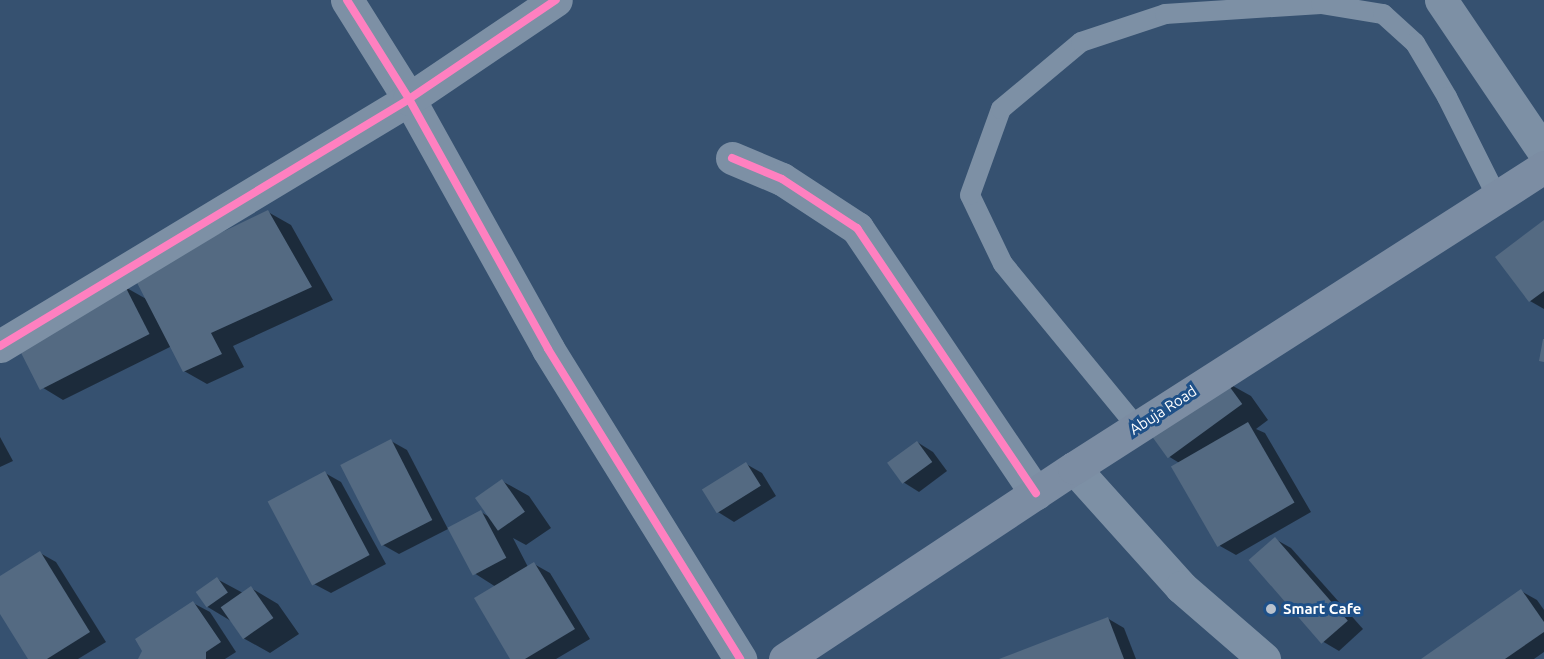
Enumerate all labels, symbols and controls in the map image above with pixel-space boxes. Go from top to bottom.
street label: Abuja Road [1126,382,1200,438]
place label: Smart Cafe [1283,600,1361,618]
marker: Smart Cafe [1264,602,1278,616]

